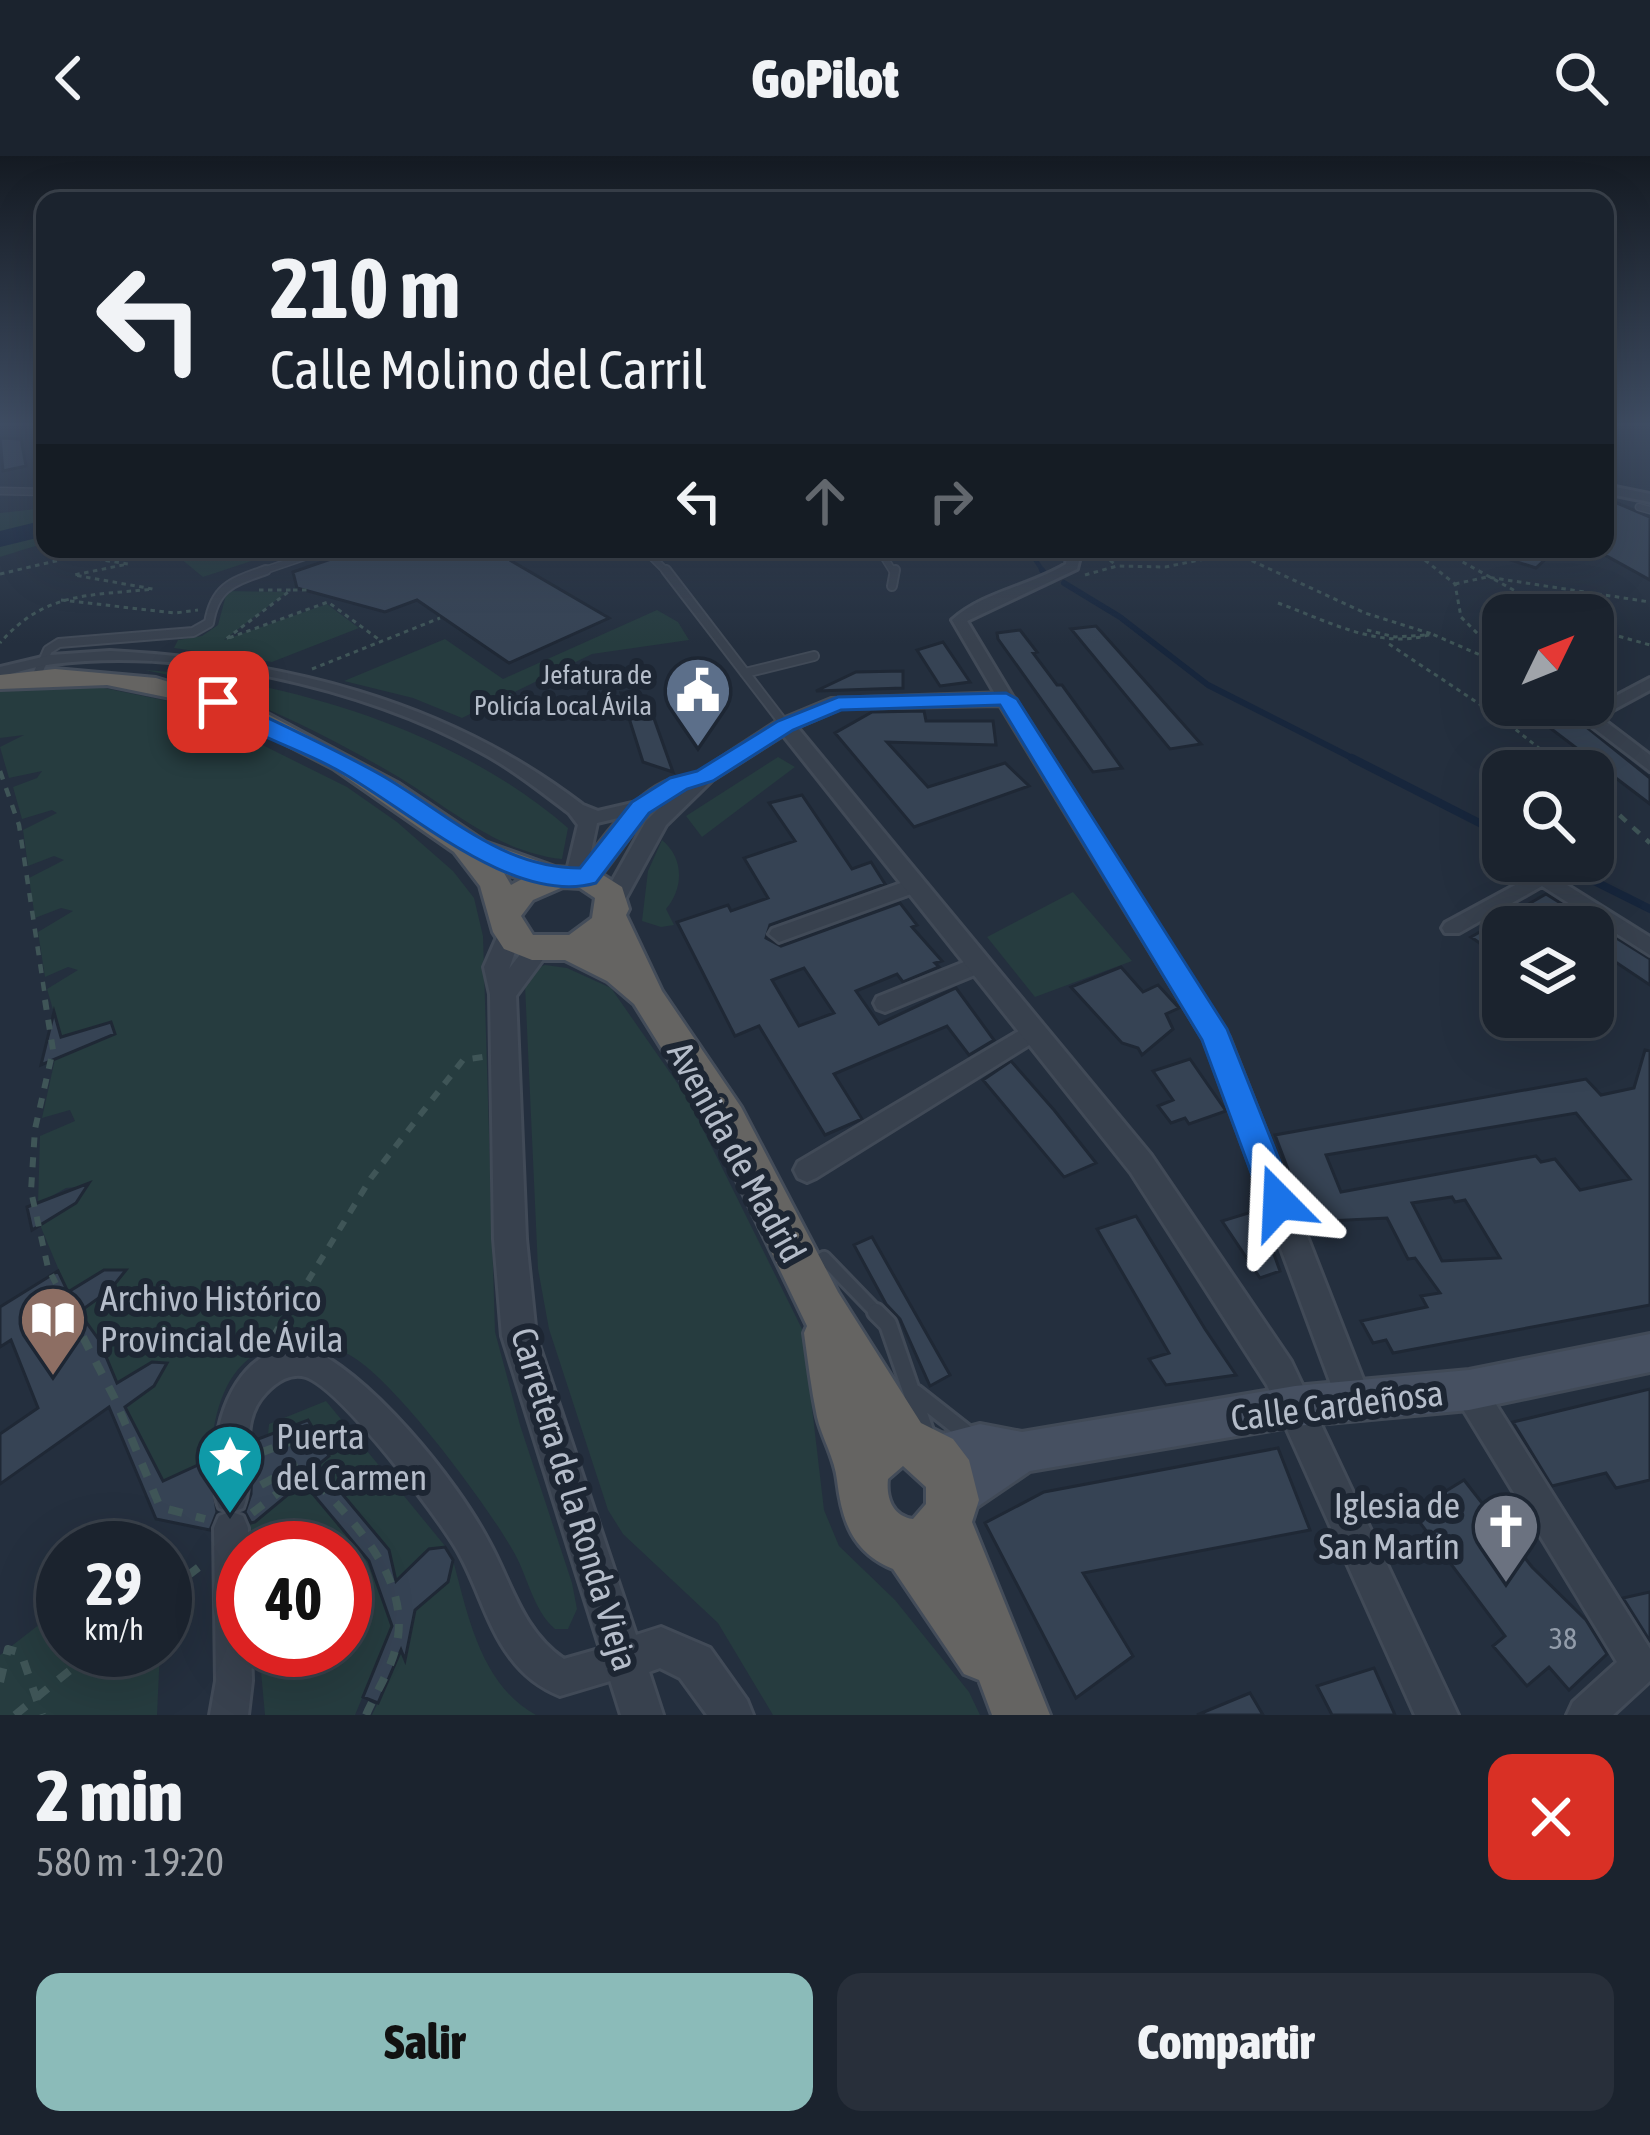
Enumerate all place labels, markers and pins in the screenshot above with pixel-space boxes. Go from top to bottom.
pin [167,651,269,753]
public building icon: Jefatura de Policía Local Ávila [663,655,733,749]
place label: Jefatura de Policía Local Ávila [474,659,652,721]
place label: Archivo Histórico Provincial de Ávila [100,1277,344,1360]
library icon: Archivo Histórico Provincial de Ávila [18,1284,88,1378]
place label: Puerta del Carmen [276,1415,427,1498]
place icon: Puerta del Carmen [195,1422,265,1516]
place label: Iglesia de San Martín [1319,1484,1460,1567]
church icon: Iglesia de San Martín [1471,1491,1541,1585]

